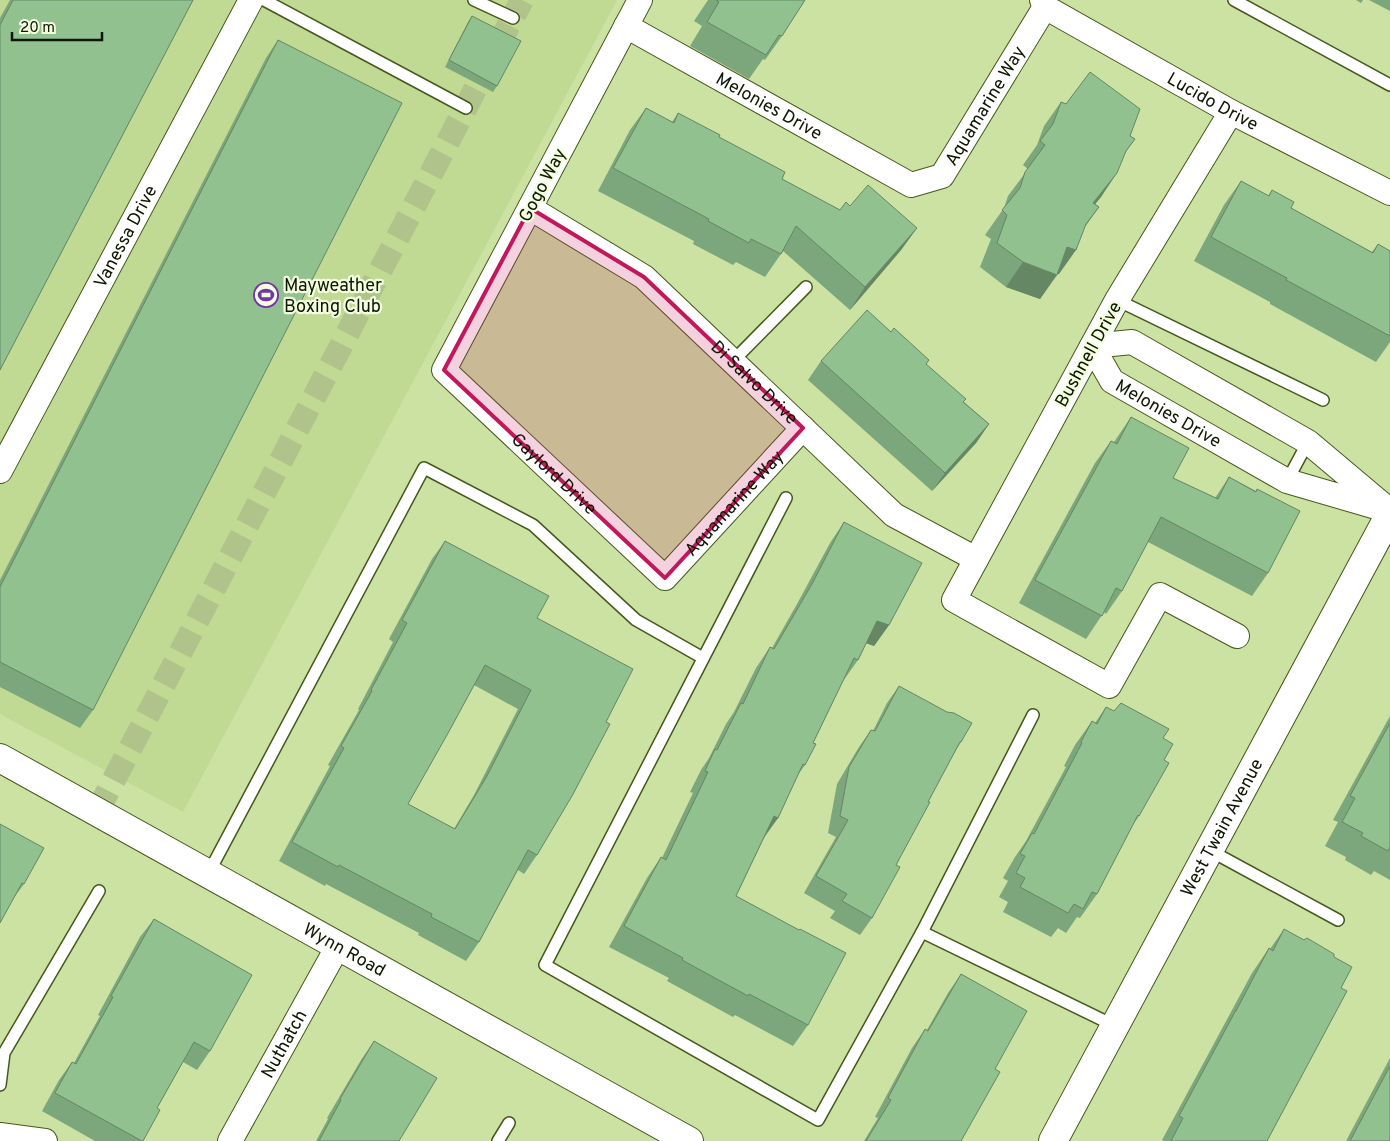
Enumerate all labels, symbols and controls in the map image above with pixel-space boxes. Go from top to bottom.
scale bar [12,10,102,42]
text: 20 m [20,19,55,38]
street label: Aquamarine Way [941,42,1031,171]
street label: Melonies Drive [711,68,826,146]
street label: Lucido Drive [1162,68,1262,137]
street label: Gogo Way [514,145,572,227]
street label: Vanessa Drive [90,182,163,292]
place label: Mayweather Boxing Club [284,275,382,319]
sports icon: Mayweather Boxing Club [253,282,279,308]
street label: Bushnell Drive [1051,298,1128,412]
street label: Di Salvo Drive [705,336,802,430]
street label: Melonies Drive [1110,375,1225,454]
street label: Gaylord Drive [505,429,601,521]
street label: Aquamarine Way [680,446,790,562]
street label: West Twain Avenue [1176,755,1269,901]
street label: Wynn Road [298,919,389,983]
street label: Nuthatch [257,1006,313,1083]

